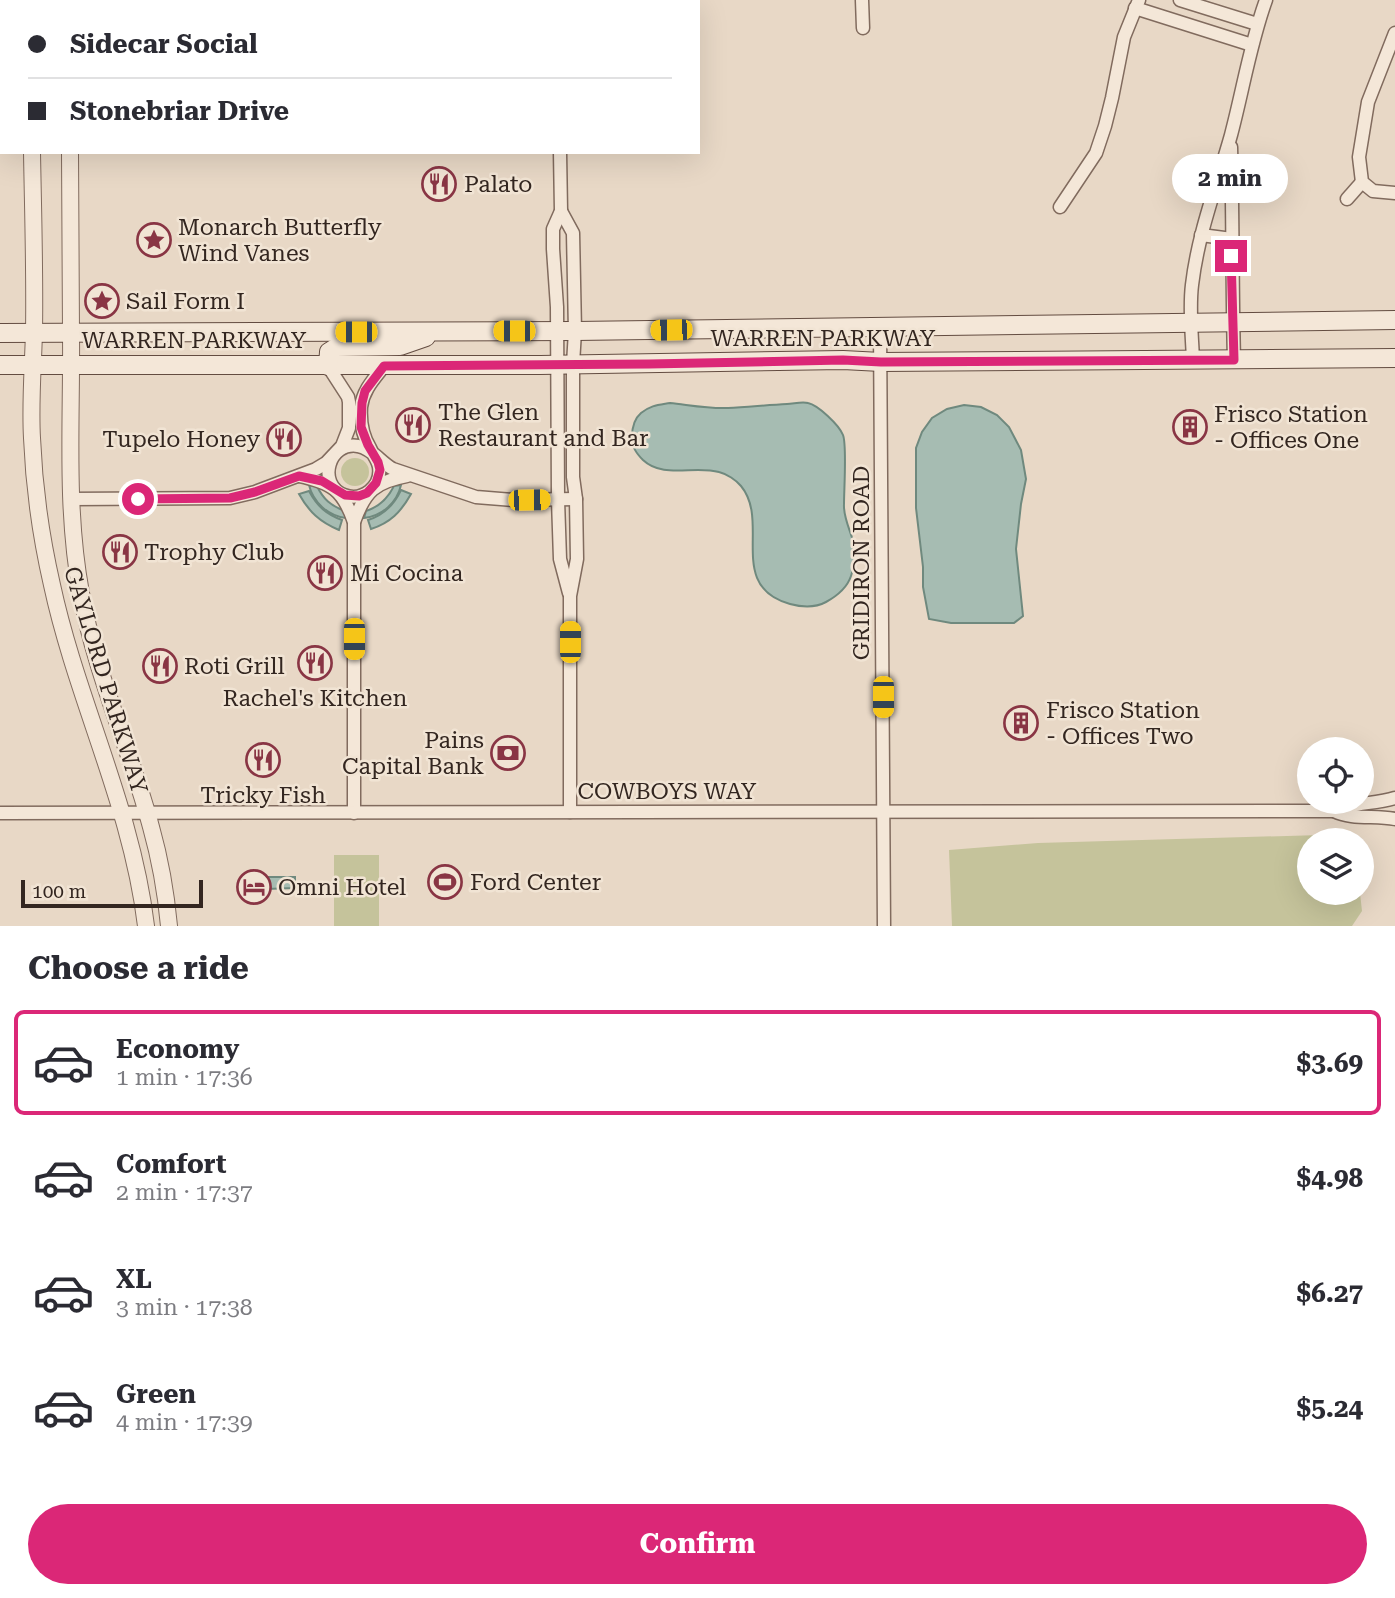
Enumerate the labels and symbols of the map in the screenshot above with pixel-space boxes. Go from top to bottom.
callout: 2 min [1173,154,1289,204]
restaurant icon: Palato [420,165,458,203]
place label: Palato [464,171,532,198]
place label: Monarch Butterfly Wind Vanes [178,214,382,267]
place icon: Monarch Butterfly Wind Vanes [135,221,173,259]
route end [1215,240,1247,272]
place icon: Sail Form I [83,282,121,320]
place label: Sail Form I [126,288,245,315]
car [650,319,693,341]
car [494,321,536,342]
car [336,322,378,343]
street label: WARREN PARKWAY [710,325,936,352]
street label: WARREN PARKWAY [81,327,307,354]
place label: The Glen Restaurant and Bar [438,399,648,452]
place label: Frisco Station - Offices One [1214,401,1368,454]
restaurant icon: The Glen Restaurant and Bar [394,406,432,444]
building icon: Frisco Station - Offices One [1171,408,1209,446]
restaurant icon: Tupelo Honey [265,420,303,458]
place label: Tupelo Honey [102,426,260,453]
street label: GRIDIRON ROAD [848,466,875,660]
route start [122,483,154,515]
car [508,489,551,511]
restaurant icon: Trophy Club [101,533,139,571]
place label: Trophy Club [144,539,284,566]
restaurant icon: Mi Cocina [306,554,344,592]
place label: Mi Cocina [350,560,464,587]
street label: GAYLORD PARKWAY [58,563,153,797]
car [344,618,365,660]
car [560,621,581,663]
restaurant icon: Rachel's Kitchen [296,644,334,682]
restaurant icon: Roti Grill [141,647,179,685]
place label: Roti Grill [184,653,285,680]
car [873,676,894,718]
place label: Rachel's Kitchen [223,685,407,712]
place label: Frisco Station - Offices Two [1046,697,1200,750]
building icon: Frisco Station - Offices Two [1002,704,1040,742]
place label: Pains Capital Bank [342,727,484,780]
bank icon: Pains Capital Bank [489,734,527,772]
restaurant icon: Tricky Fish [244,741,282,779]
street label: COWBOYS WAY [577,778,757,805]
place label: Tricky Fish [200,782,326,809]
sports icon: Ford Center [426,863,464,901]
hotel icon: Omni Hotel [235,868,273,906]
place label: Ford Center [470,869,601,896]
place label: Omni Hotel [278,874,406,901]
scale bar [21,877,203,909]

